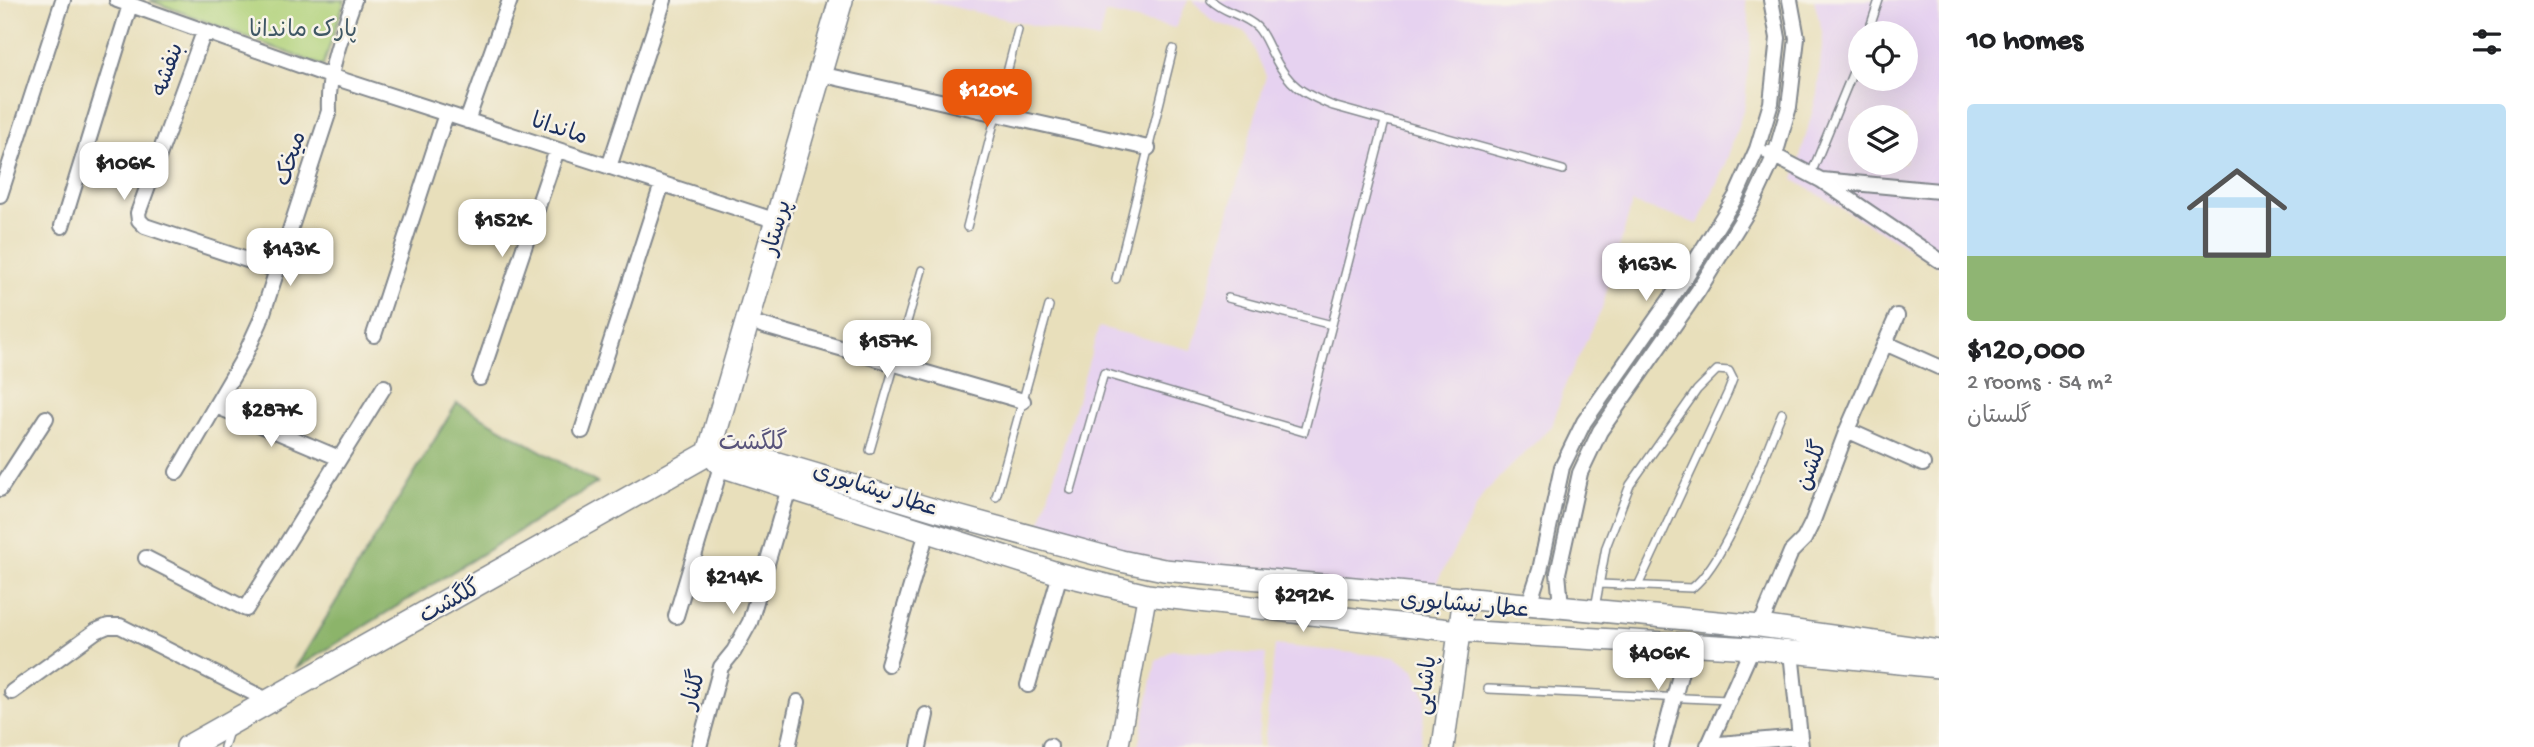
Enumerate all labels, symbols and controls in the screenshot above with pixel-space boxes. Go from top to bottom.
park label: پارک ماندانا [249,18,357,45]
map controls [1848,21,1918,175]
button: locate [1848,21,1918,91]
icon: filters [2468,23,2506,61]
text: 10 homes [1967,25,2083,60]
street label: بنفشه [147,40,191,101]
pin: $120K [938,69,1036,129]
text: $120K [959,78,1015,105]
button: layers [1848,105,1918,175]
street label: ماندانا [527,109,591,152]
street label: میخک [271,128,314,190]
pin: $106K [75,142,173,202]
icon: home [2174,150,2300,276]
text: $106K [95,151,153,178]
street label: پرستار [757,197,799,261]
pin: $152K [453,200,551,259]
text: $152K [474,208,530,235]
pin: $143K [241,229,339,288]
text: $143K [262,237,318,264]
pin: $163K [1597,244,1695,303]
text: $163K [1618,252,1674,279]
pin: $157K [838,320,936,380]
text: $157K [859,329,915,356]
text: $120,000 [1967,335,2085,370]
text: 2 rooms · 54 m² [1967,370,2113,397]
pin: $287K [222,390,320,449]
text: $287K [242,398,300,425]
text: گلستان [1967,404,2031,431]
district label: گلگشت [718,427,788,459]
street label: گلشن [1789,436,1835,495]
street label: عطار نیشابوری [809,458,941,524]
pin: $214K [684,556,782,616]
text: $214K [706,565,760,592]
street label: گلگشت [414,573,486,631]
pin: $292K [1254,574,1352,634]
text: $292K [1274,583,1332,610]
street label: عطار نیشابوری [1399,587,1530,626]
pin: $406K [1609,632,1707,692]
text: $406K [1629,641,1687,668]
street label: پاشایی [1410,654,1445,717]
street label: گلنار [674,667,714,714]

